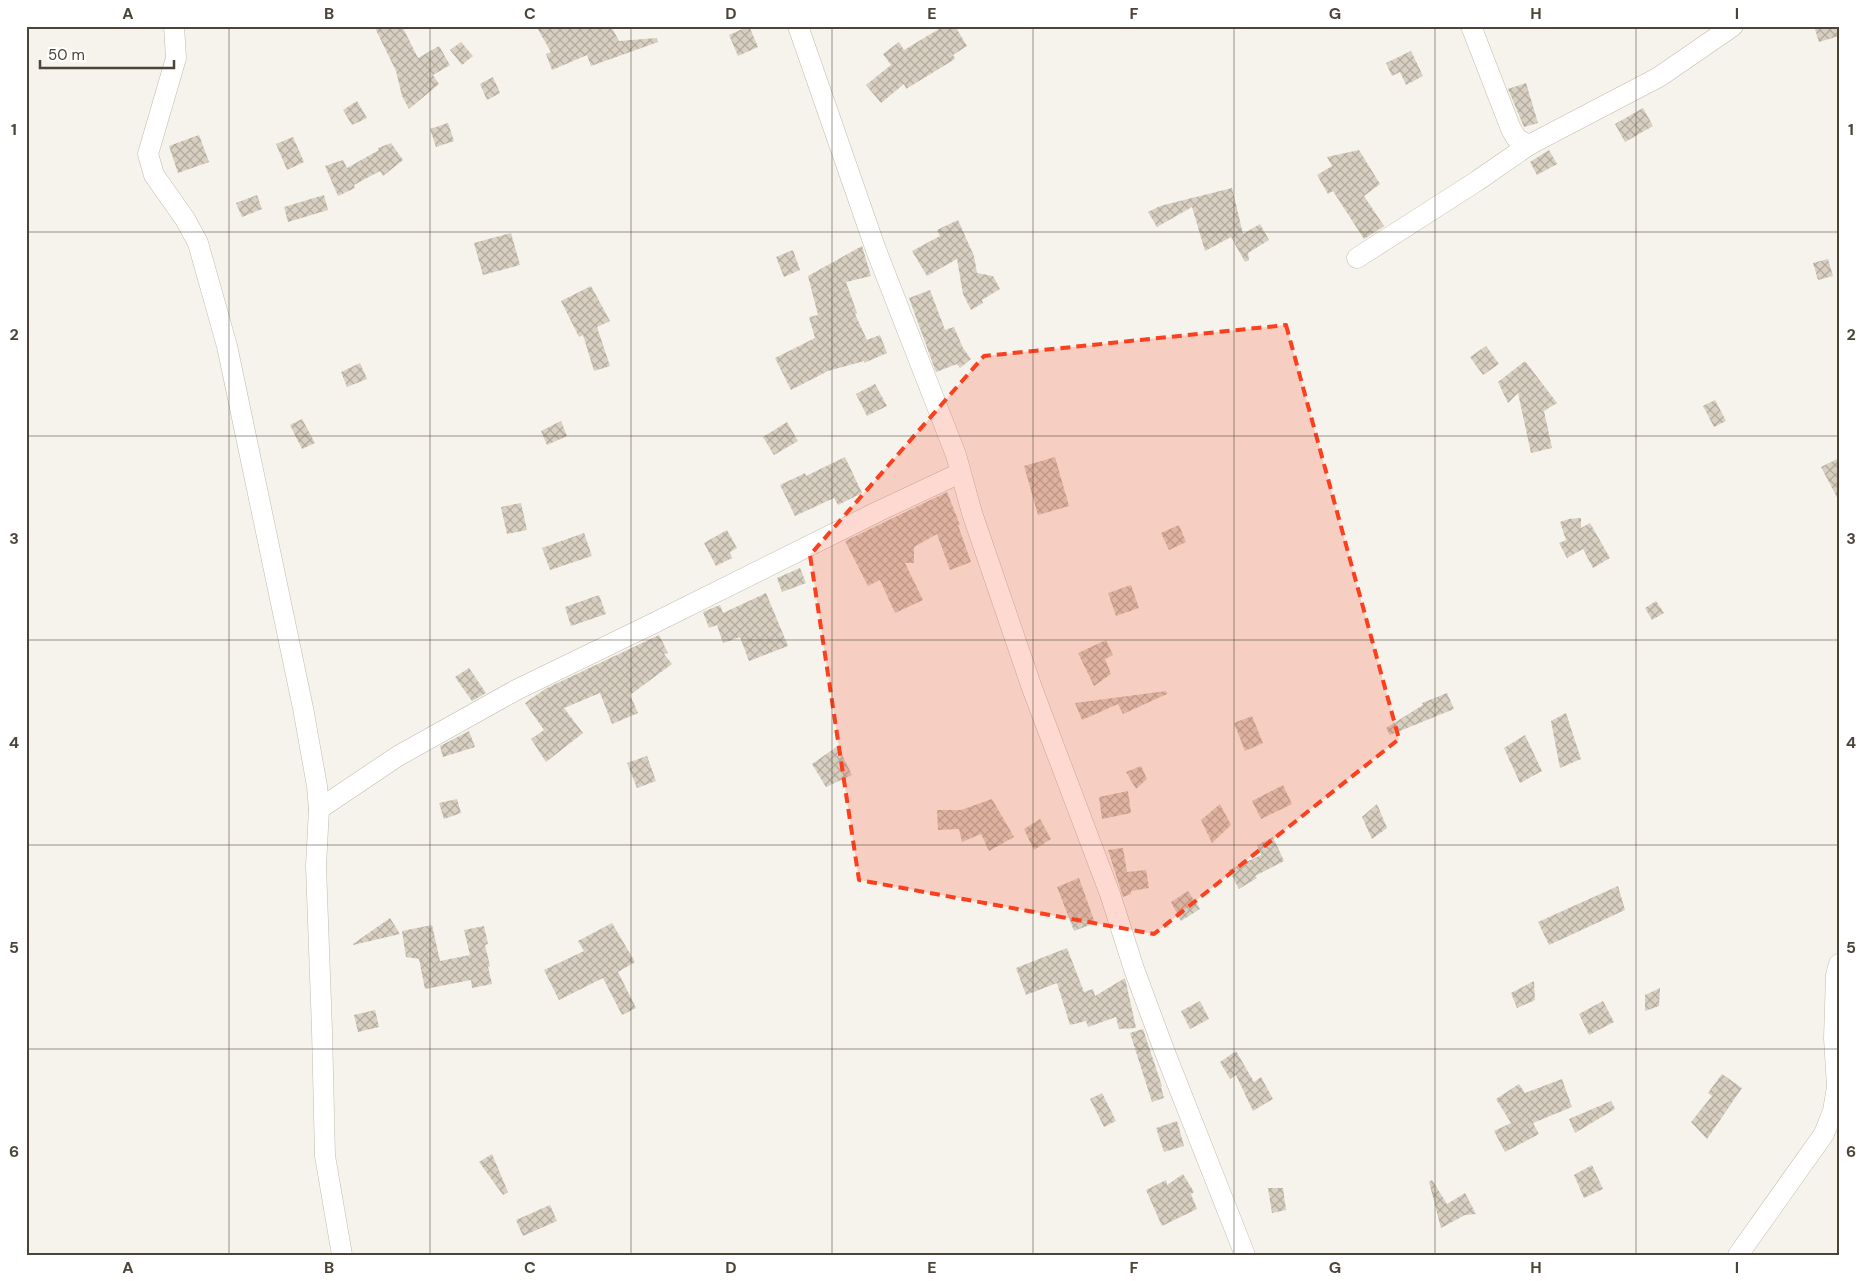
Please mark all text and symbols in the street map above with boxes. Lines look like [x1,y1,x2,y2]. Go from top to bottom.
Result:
text: A [122,3,134,24]
text: B [324,3,334,24]
text: C [524,3,536,24]
text: D [725,3,737,24]
text: E [927,3,937,24]
text: F [1130,3,1139,24]
text: G [1329,3,1341,24]
text: H [1530,3,1542,24]
text: I [1735,3,1739,24]
scale bar [40,38,174,70]
text: 50 m [48,45,85,65]
text: 1 [11,119,17,140]
text: 1 [1848,119,1854,140]
text: 2 [9,324,19,345]
text: 2 [1846,324,1856,345]
text: 3 [9,528,19,549]
text: 3 [1846,528,1856,549]
text: 4 [9,732,19,753]
text: 4 [1846,732,1856,753]
text: 5 [9,937,19,958]
text: 5 [1846,937,1856,958]
text: 6 [9,1141,19,1162]
text: 6 [1846,1141,1856,1162]
text: A [122,1257,134,1278]
text: B [324,1257,334,1278]
text: C [524,1257,536,1278]
text: D [725,1257,737,1278]
text: E [927,1257,937,1278]
text: F [1130,1257,1139,1278]
text: G [1329,1257,1341,1278]
text: H [1530,1257,1542,1278]
text: I [1735,1257,1739,1278]

